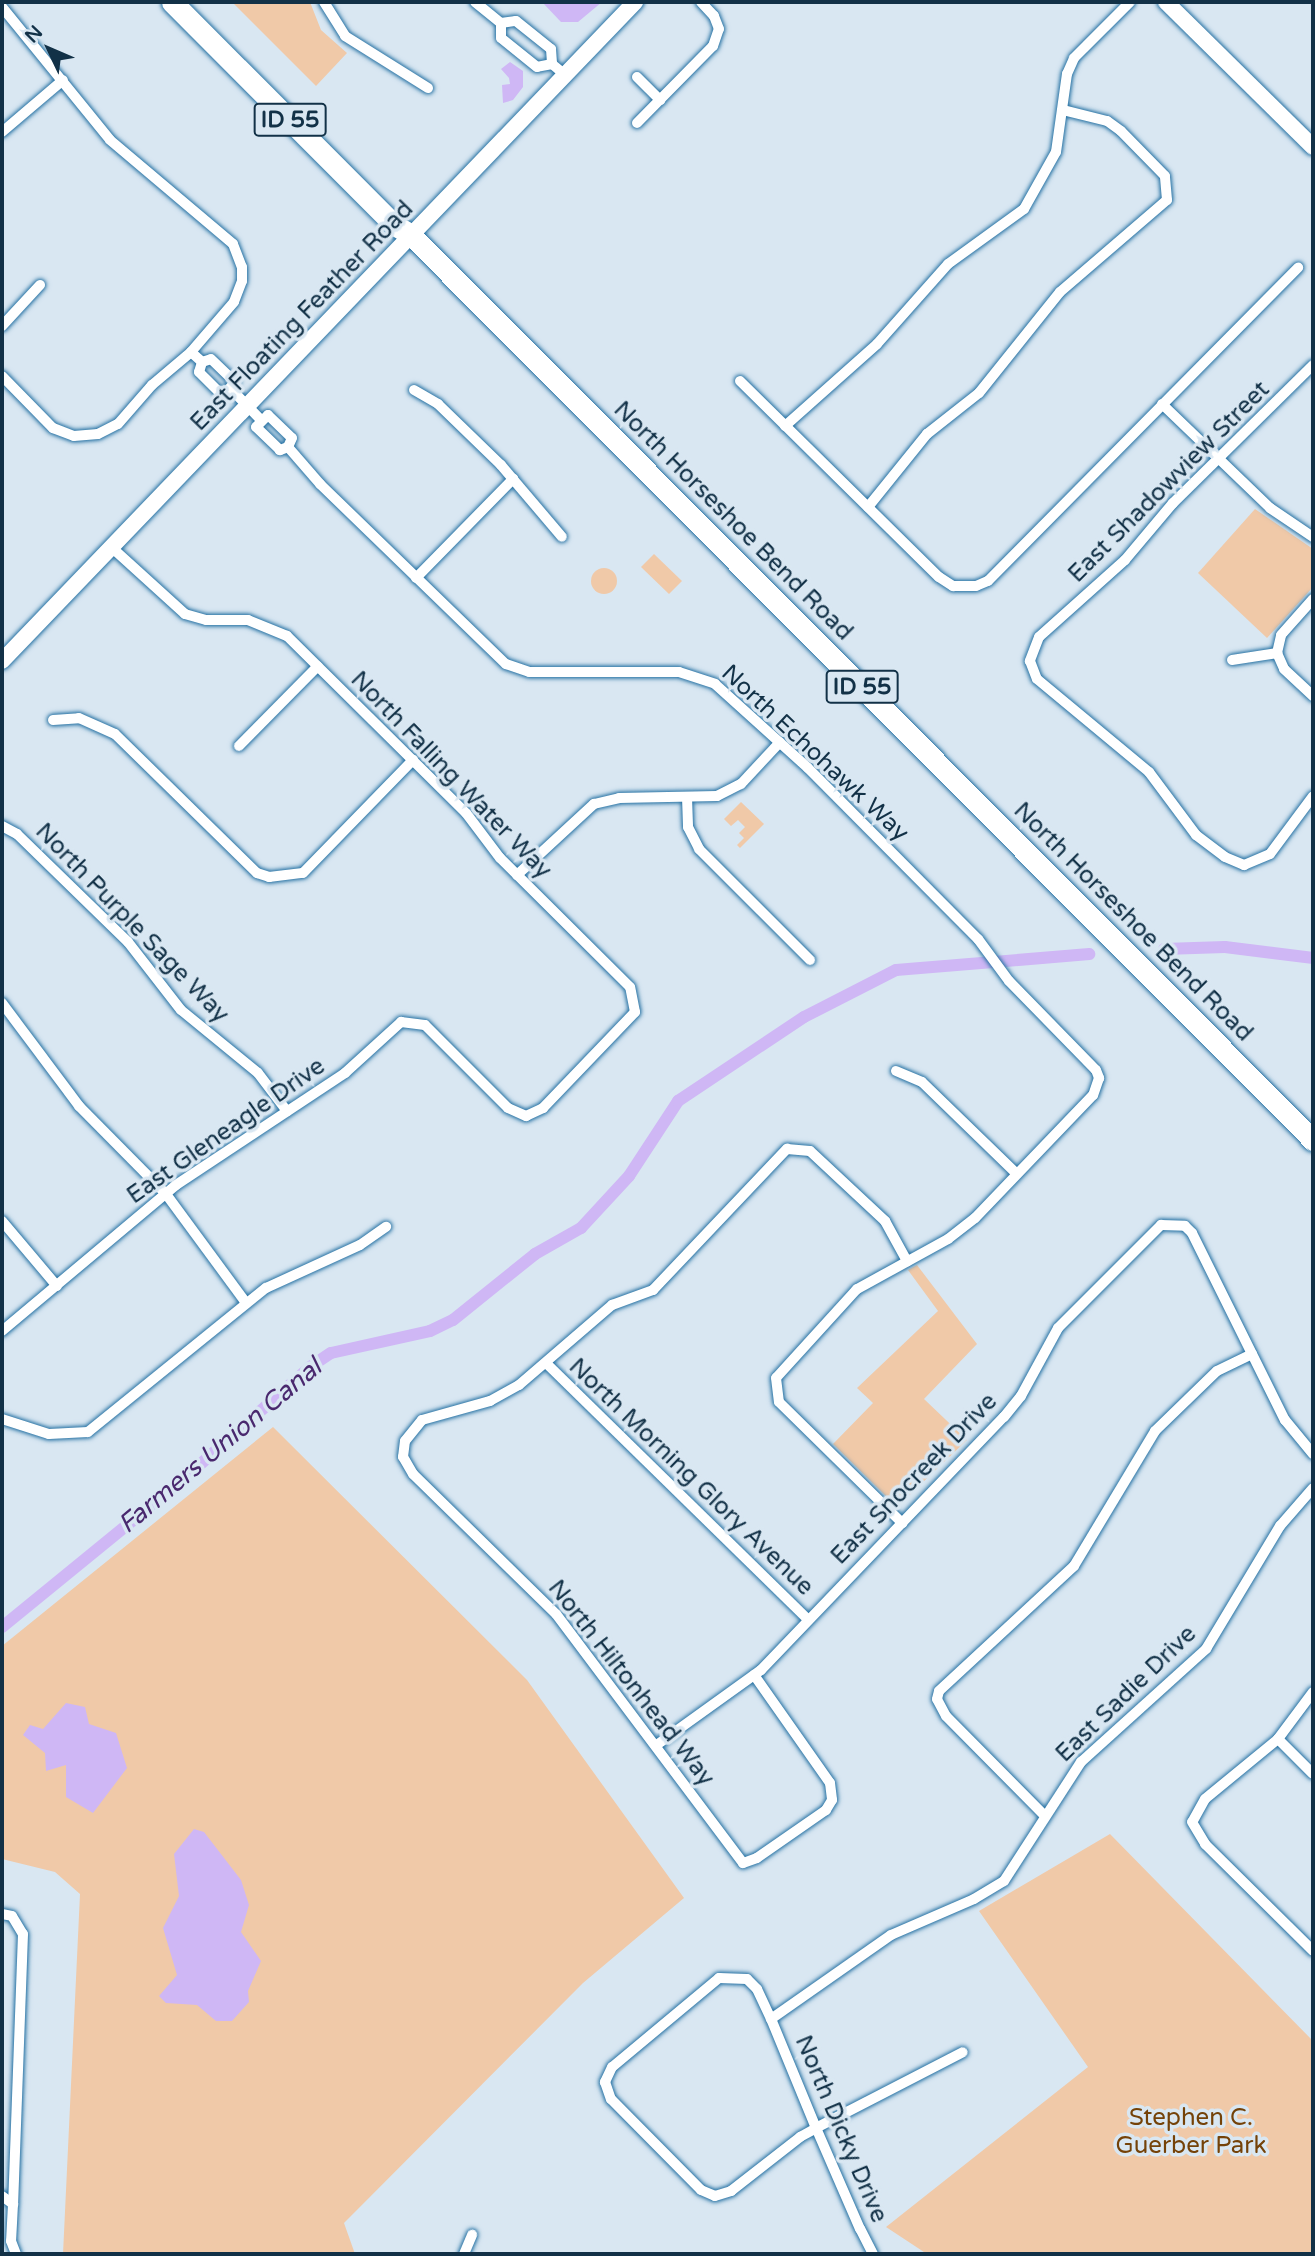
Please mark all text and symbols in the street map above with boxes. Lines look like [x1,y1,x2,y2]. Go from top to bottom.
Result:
north arrow [14,14,84,84]
text: N [21,21,47,48]
road number: ID 55 [253,100,327,140]
street label: East Floating Feather Road [185,195,419,437]
street label: East Shadowview Street [1062,375,1276,589]
street label: North Horseshoe Bend Road [607,395,859,647]
street label: North Echohawk Way [715,659,915,847]
street label: North Falling Water Way [344,665,558,885]
road number: ID 55 [825,667,899,706]
street label: North Horseshoe Bend Road [1007,796,1259,1048]
street label: North Purple Sage Way [29,817,235,1029]
street label: East Gleneagle Drive [122,1052,330,1210]
water label: Farmers Union Canal [112,1352,328,1540]
street label: North Morning Glory Avenue [563,1352,819,1602]
street label: East Snocreek Drive [825,1388,1003,1570]
street label: North Hiltonhead Way [542,1574,720,1792]
street label: East Sadie Drive [1050,1620,1202,1768]
street label: North Dicky Drive [789,2031,893,2227]
park label: Stephen C. Guerber Park [1116,2104,1266,2160]

